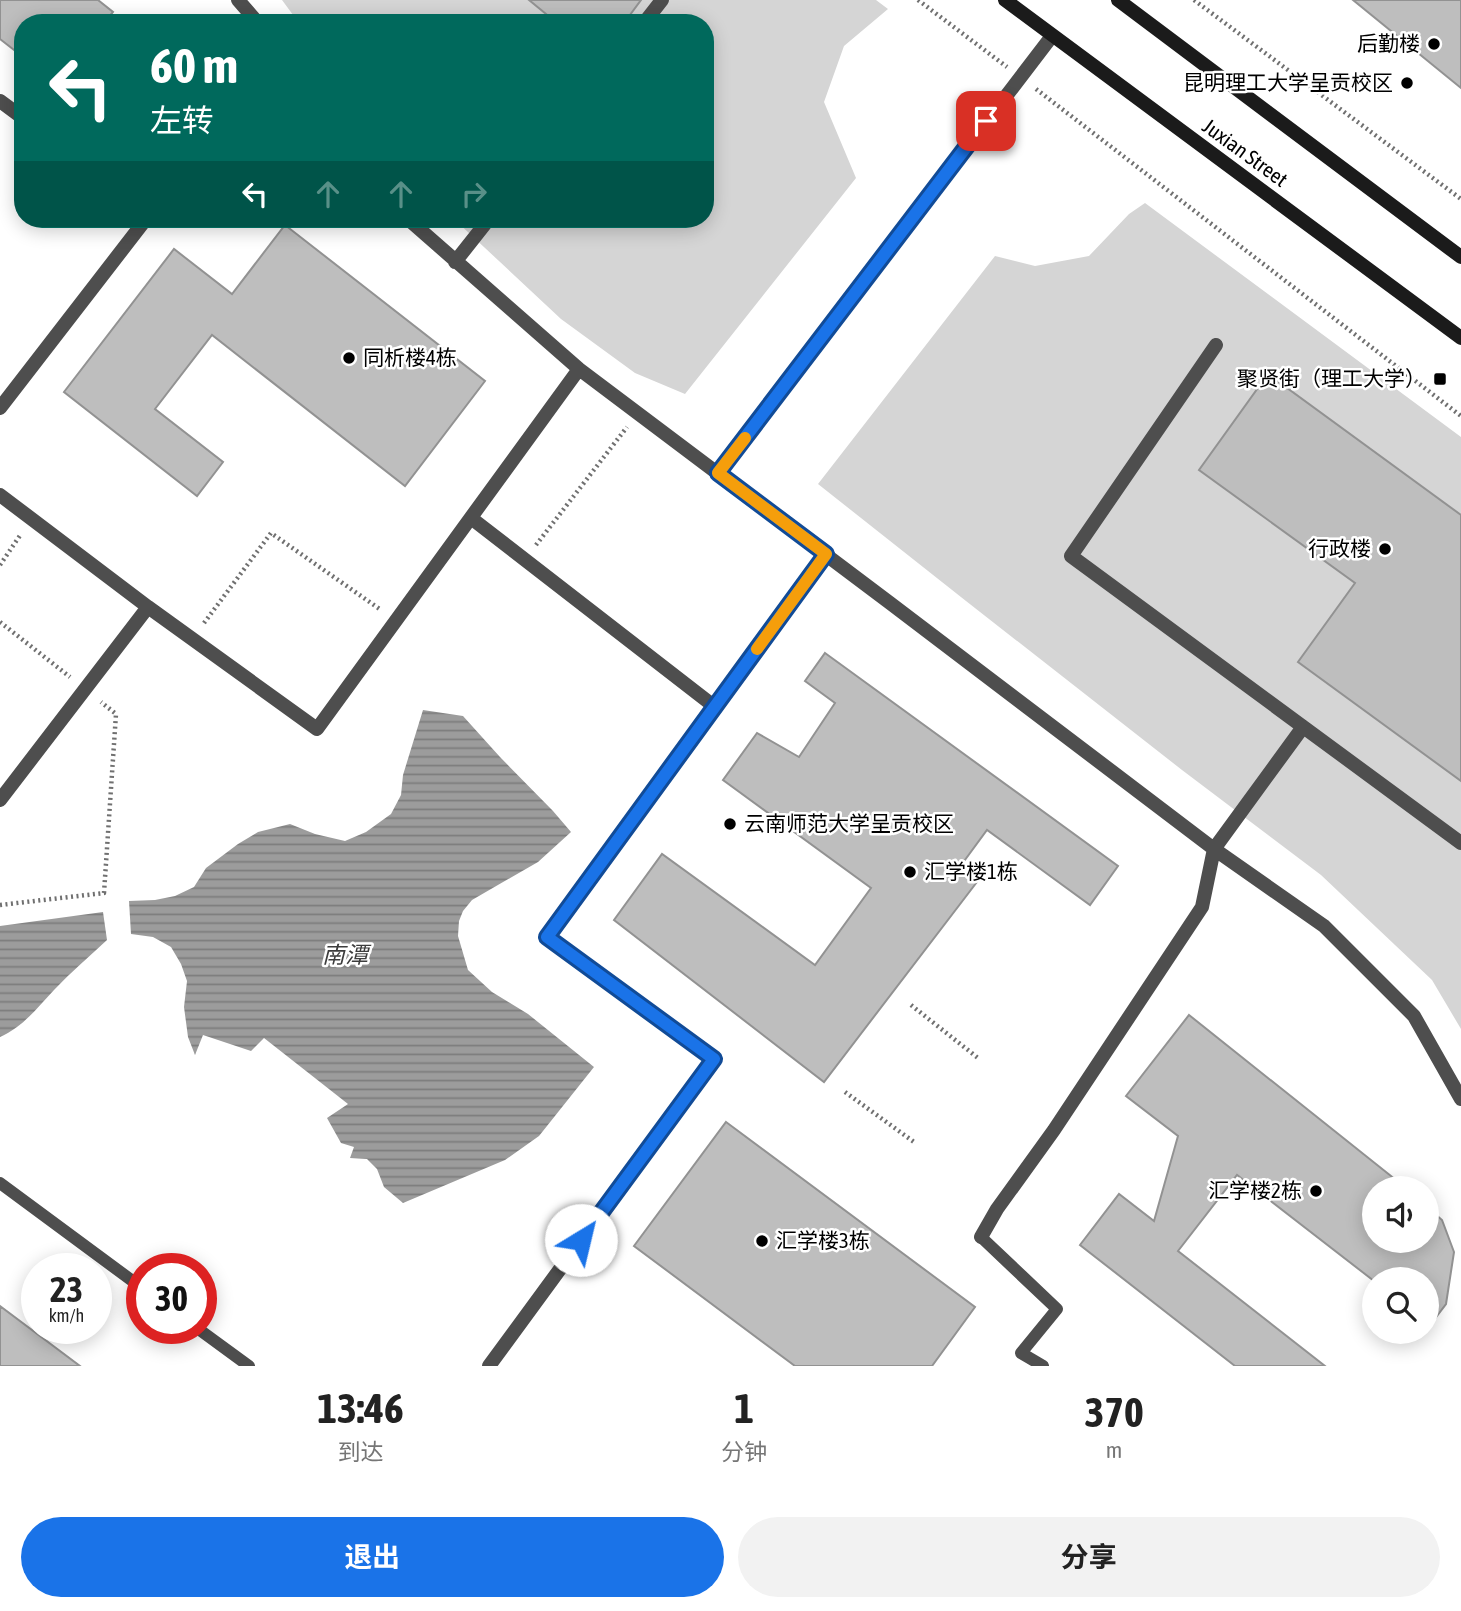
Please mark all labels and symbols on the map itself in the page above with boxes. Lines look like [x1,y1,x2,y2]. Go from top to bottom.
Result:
place label: 后勤楼 [1357,31,1420,55]
marker: 后勤楼 [1426,36,1442,52]
place label: 昆明理工大学呈贡校区 [1183,70,1393,94]
marker: 昆明理工大学呈贡校区 [1399,75,1415,91]
pin [956,91,1016,151]
street label: Juxian Street [1198,113,1293,191]
place label: 同析楼4栋 [363,345,457,369]
marker: 同析楼4栋 [341,350,357,366]
place label: 聚贤街（理工大学） [1237,366,1426,390]
marker: 聚贤街（理工大学） [1432,371,1448,387]
place label: 行政楼 [1308,536,1371,560]
marker: 行政楼 [1377,541,1393,557]
place label: 云南师范大学呈贡校区 [744,811,954,835]
marker: 云南师范大学呈贡校区 [722,816,738,832]
place label: 汇学楼1栋 [924,859,1018,883]
marker: 汇学楼1栋 [902,864,918,880]
water label: 南潭 [322,942,372,968]
place label: 汇学楼2栋 [1208,1178,1302,1202]
marker: 汇学楼2栋 [1308,1183,1324,1199]
position arrow [544,1203,618,1277]
place label: 汇学楼3栋 [776,1228,870,1252]
marker: 汇学楼3栋 [754,1233,770,1249]
speed limit sign: 30 [126,1253,217,1344]

